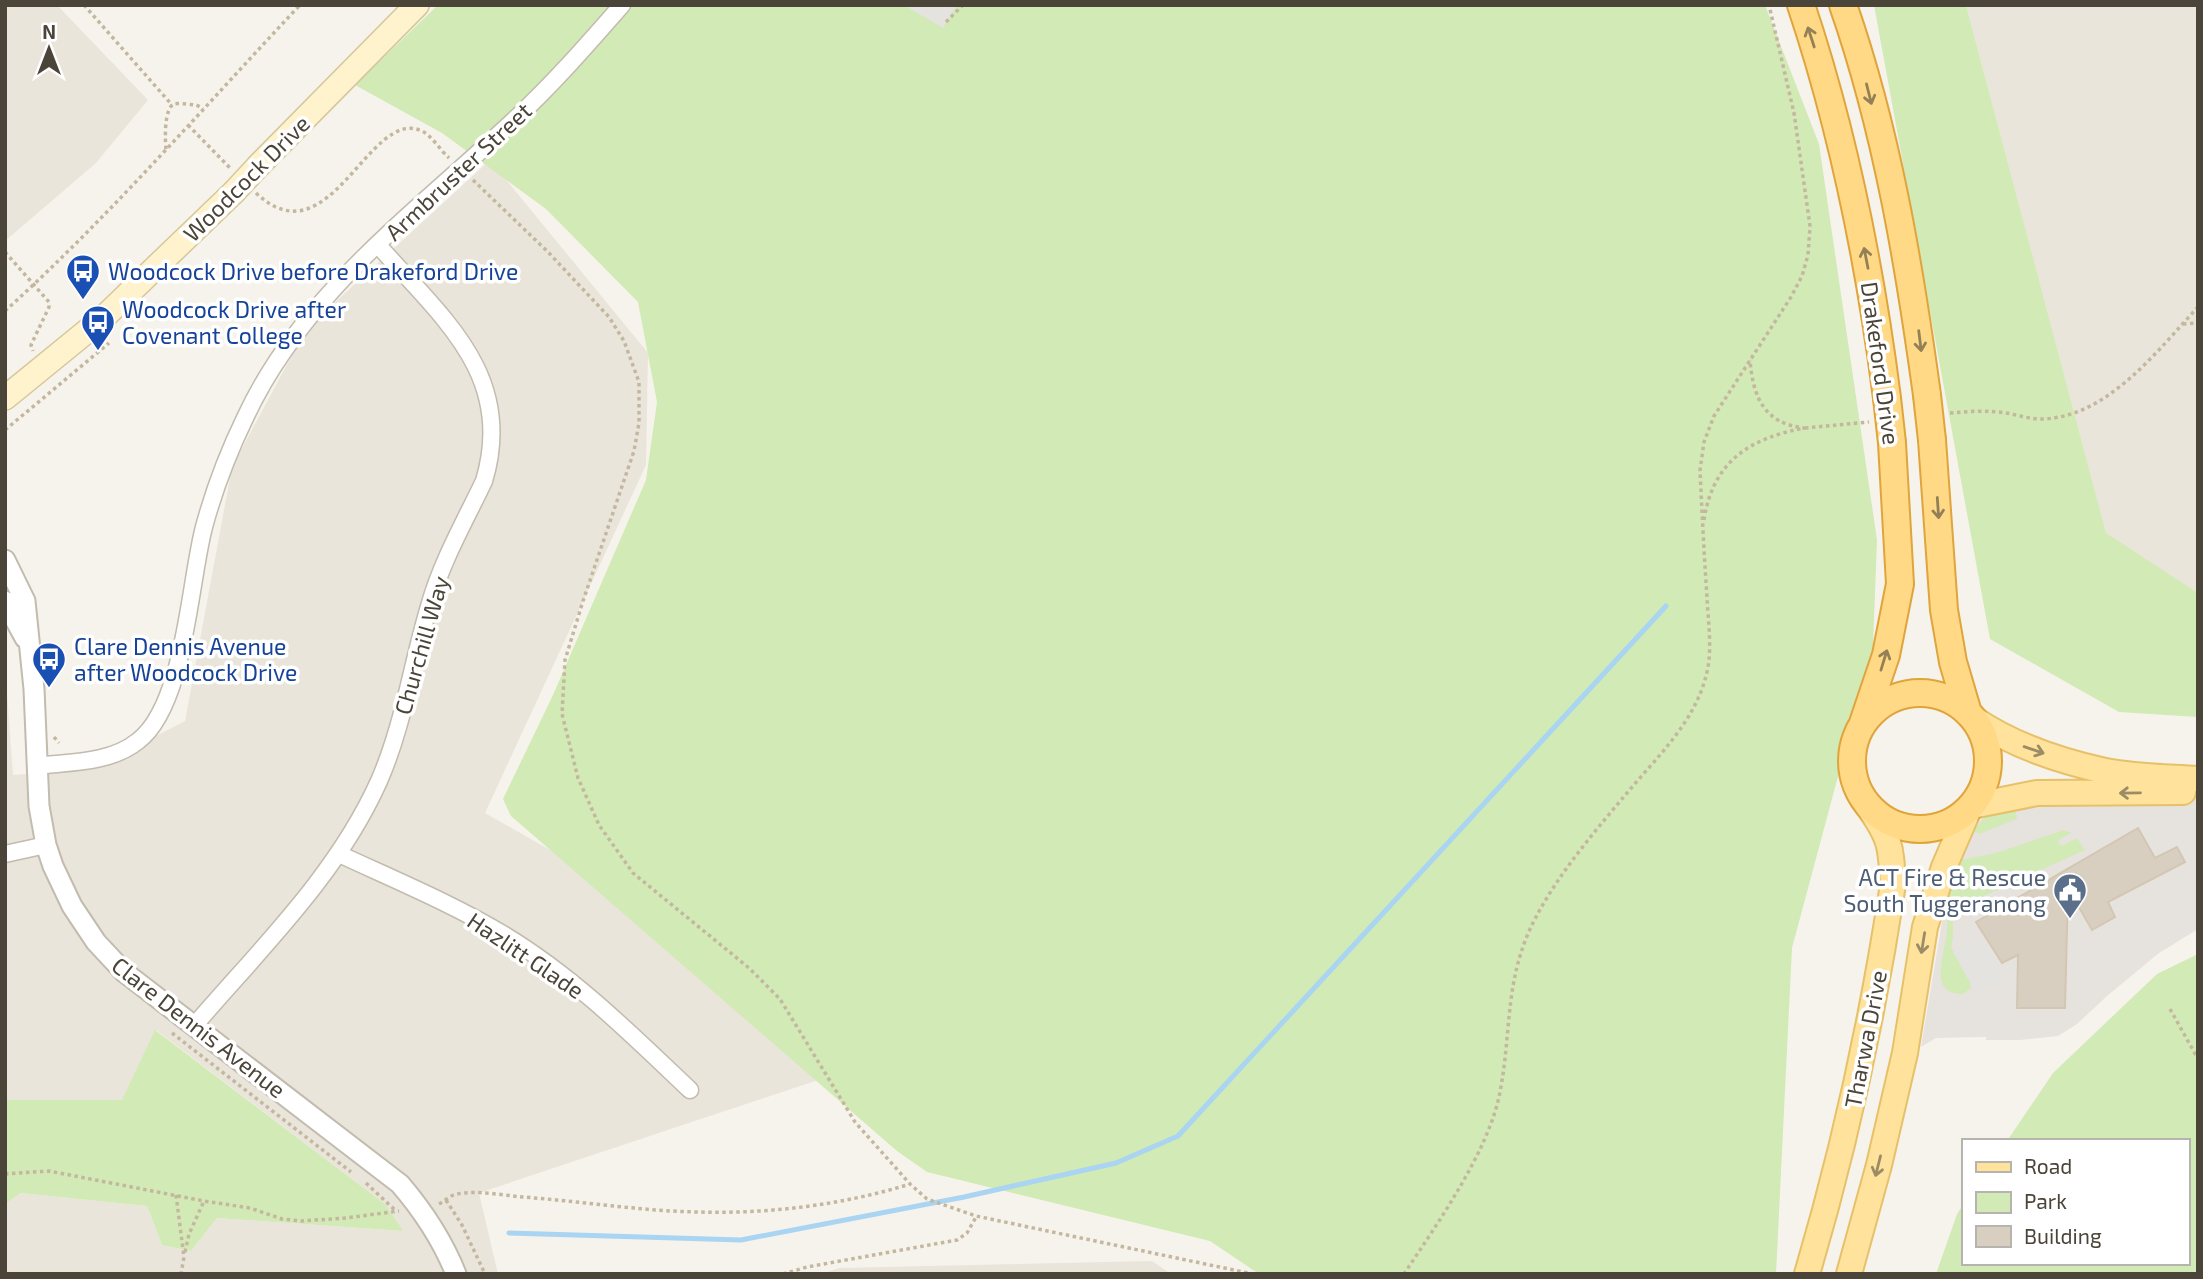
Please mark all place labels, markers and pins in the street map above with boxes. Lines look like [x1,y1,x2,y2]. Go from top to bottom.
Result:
bus stop icon: Woodcock Drive before Drakeford Drive [64,252,102,301]
place label: Woodcock Drive before Drakeford Drive [108,257,518,285]
place label: Woodcock Drive after Covenant College [122,295,346,349]
bus stop icon: Woodcock Drive after Covenant College [79,303,117,352]
place label: Clare Dennis Avenue after Woodcock Drive [74,632,297,686]
bus stop icon: Clare Dennis Avenue after Woodcock Drive [30,640,68,689]
place label: ACT Fire & Rescue South Tuggeranong [1843,863,2046,917]
public building icon: ACT Fire & Rescue South Tuggeranong [2051,871,2089,920]

